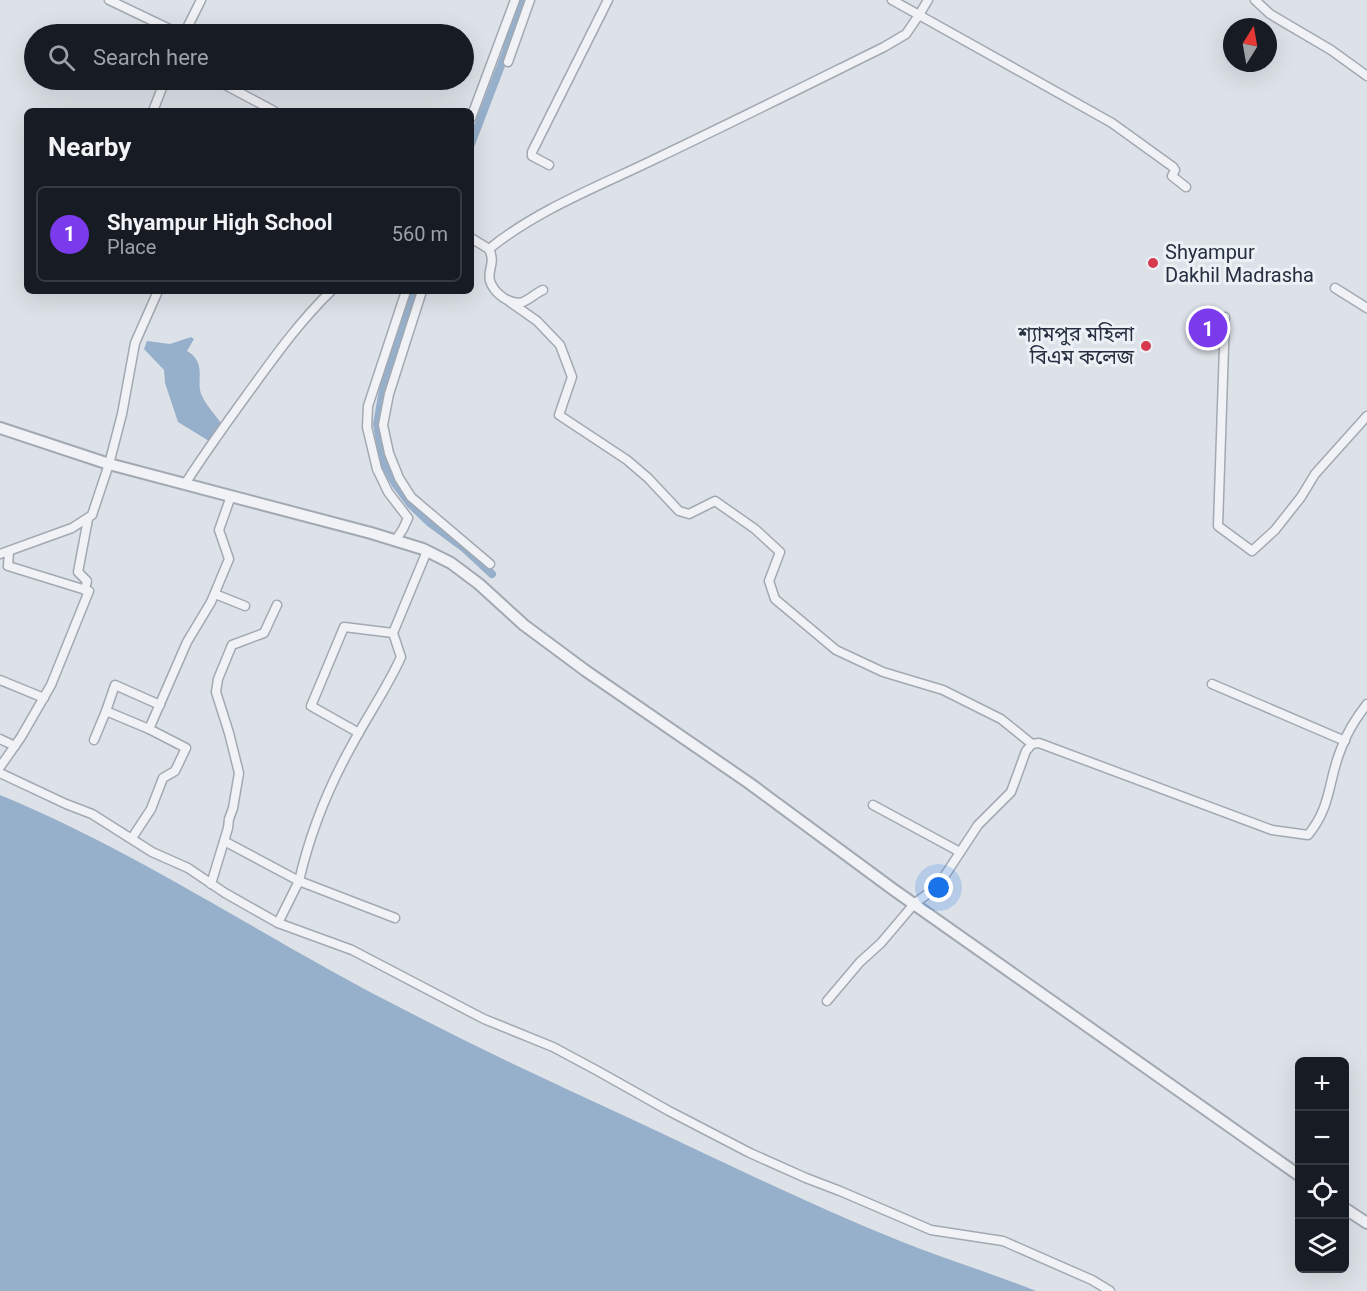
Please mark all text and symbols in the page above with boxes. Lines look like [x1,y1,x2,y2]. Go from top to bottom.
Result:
north arrow [1223,18,1277,72]
search box [24,24,474,90]
icon: search [45,41,78,74]
text: Search here [93,45,209,70]
text: Nearby [48,132,131,162]
text: Shyampur High School [107,210,333,235]
text: 1 [64,222,75,246]
text: 560 m [392,222,448,246]
text: Place [107,235,156,259]
place label: Shyampur Dakhil Madrasha [1165,240,1314,287]
marker: Shyampur Dakhil Madrasha [1146,256,1160,270]
pin: 1 [1188,306,1228,350]
place label: শ্যামপুর মহিলা বিএম কলেজ [1017,322,1135,369]
marker: শ্যামপুর মহিলা বিএম কলেজ [1139,339,1153,353]
your location [924,873,953,902]
map controls [1295,1057,1349,1273]
button: + [1295,1057,1349,1111]
button: − [1295,1111,1349,1165]
button: locate [1295,1165,1349,1219]
button: layers [1295,1219,1349,1273]

